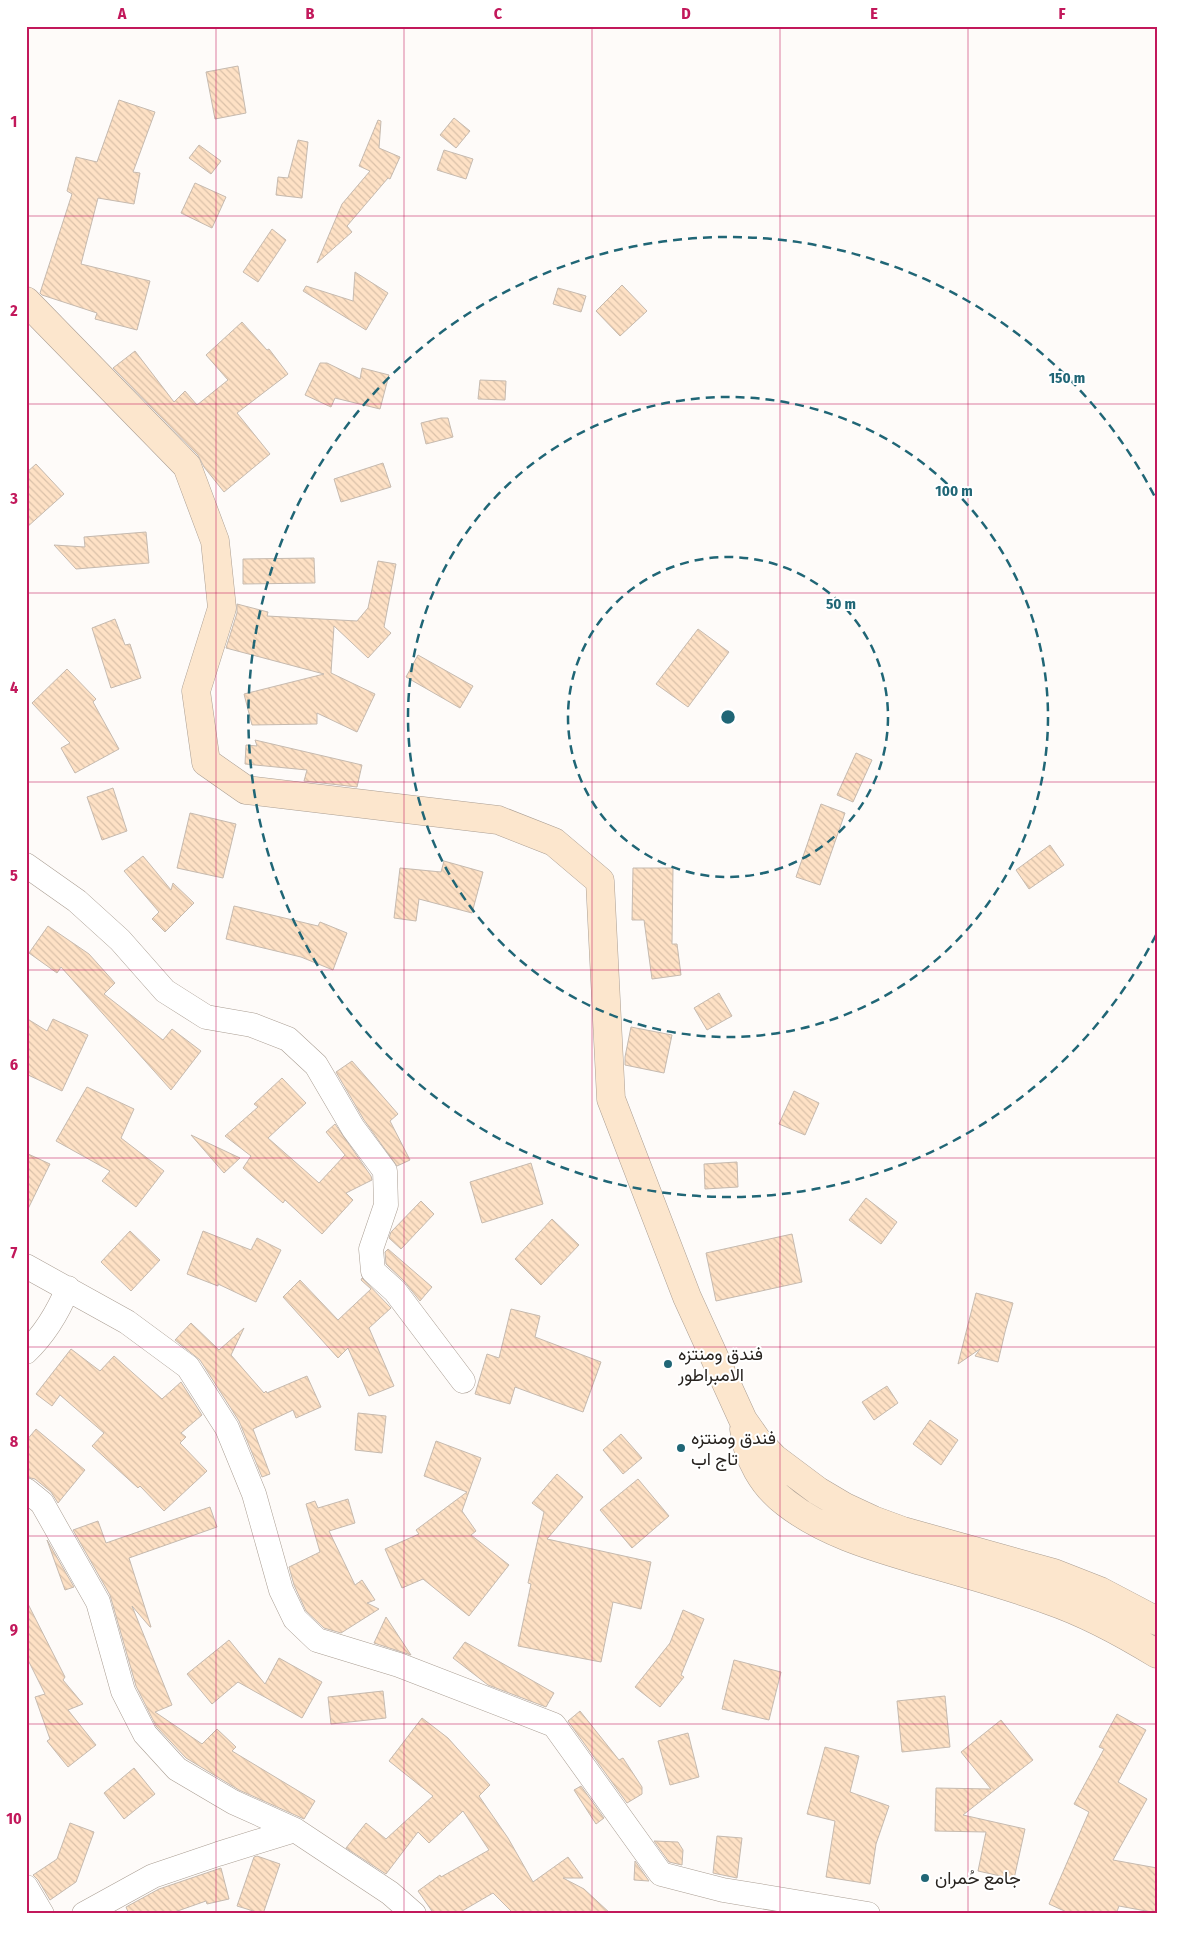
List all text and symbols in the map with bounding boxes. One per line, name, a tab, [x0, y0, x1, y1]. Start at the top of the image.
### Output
text: A	[117, 4, 127, 23]
text: B	[306, 4, 315, 23]
text: C	[494, 4, 503, 23]
text: D	[681, 4, 691, 23]
text: E	[870, 4, 878, 23]
text: F	[1058, 4, 1066, 23]
text: 1	[11, 112, 17, 131]
text: 2	[9, 301, 18, 320]
text: 150 m	[1049, 369, 1085, 387]
text: 100 m	[935, 482, 973, 500]
text: 3	[9, 489, 18, 508]
text: 50 m	[826, 595, 856, 613]
text: 4	[10, 678, 18, 697]
centre of rings	[719, 708, 737, 726]
text: 5	[10, 866, 18, 885]
text: 6	[10, 1055, 18, 1074]
text: 7	[11, 1243, 18, 1262]
place label: فندق ومنتزه الامبراطور	[677, 1343, 763, 1386]
marker: فندق ومنتزه الامبراطور	[662, 1358, 674, 1370]
place label: فندق ومنتزه تاج اب	[691, 1427, 776, 1471]
text: 8	[10, 1432, 19, 1451]
marker: فندق ومنتزه تاج اب	[675, 1442, 687, 1454]
text: 9	[10, 1620, 18, 1639]
text: 10	[6, 1809, 22, 1828]
place label: جامع حُمران	[935, 1867, 1021, 1890]
marker: جامع حُمران	[919, 1872, 931, 1884]

